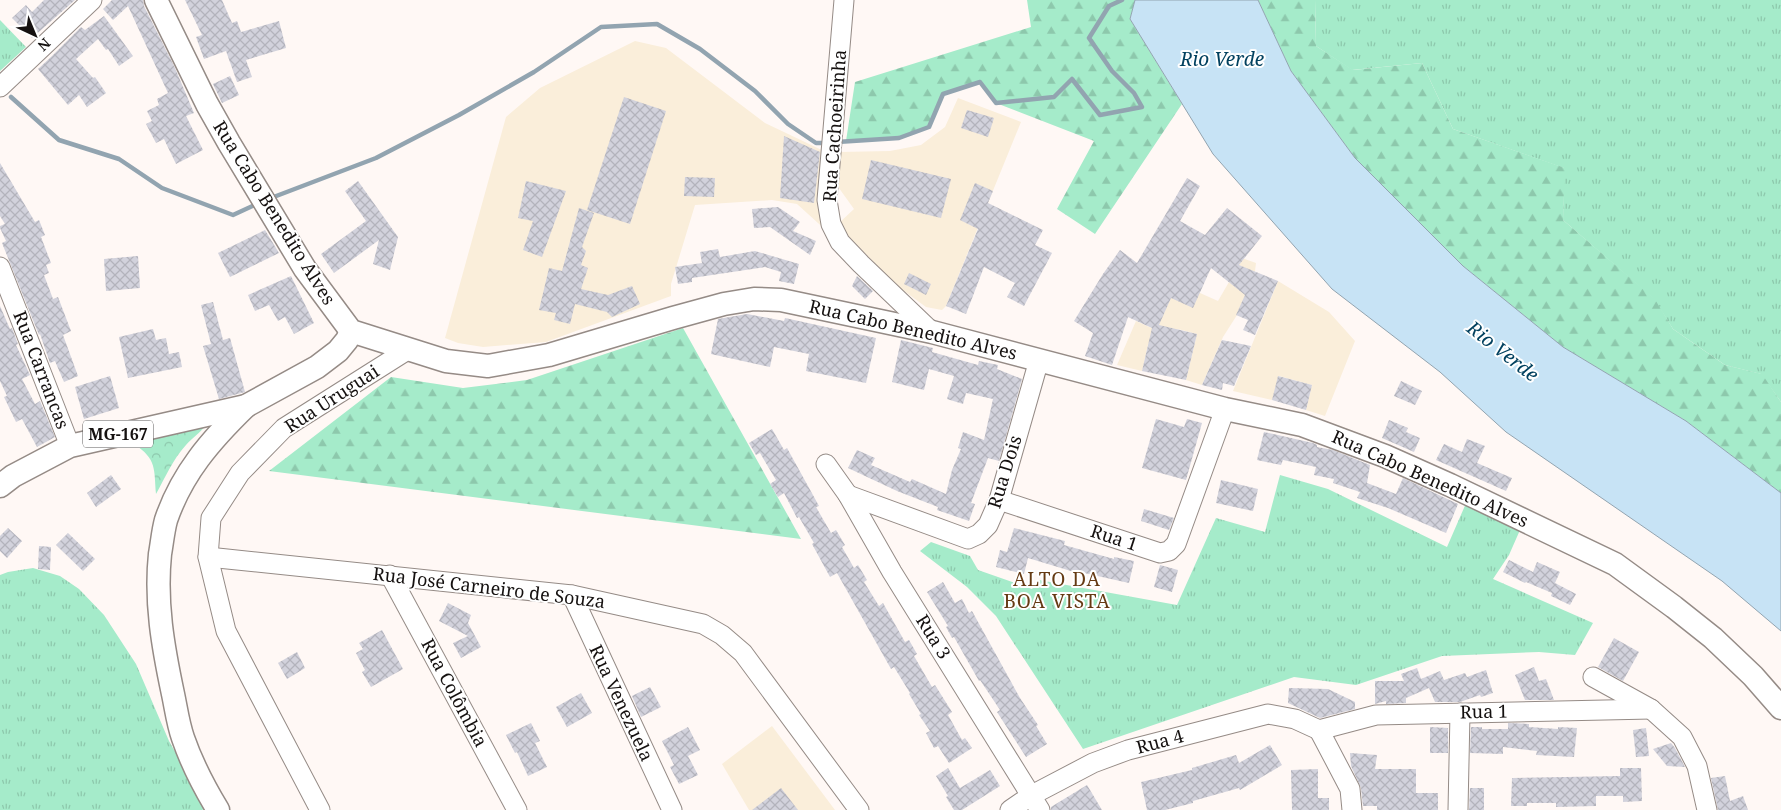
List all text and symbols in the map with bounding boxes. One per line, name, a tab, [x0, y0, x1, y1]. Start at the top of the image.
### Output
north arrow	[10, 10, 60, 60]
text: N	[34, 34, 55, 55]
water label: Rio Verde	[1179, 46, 1264, 72]
street label: Rua Cachoeirinha	[817, 49, 851, 203]
street label: Rua Cabo Benedito Alves	[208, 116, 341, 309]
street label: Rua Cabo Benedito Alves	[807, 293, 1020, 365]
street label: Rua Carrancas	[8, 307, 75, 432]
water label: Rio Verde	[1461, 314, 1544, 387]
street label: Rua Uruguai	[280, 359, 383, 438]
road number: MG-167	[83, 420, 153, 448]
street label: Rua Cabo Benedito Alves	[1328, 424, 1532, 532]
street label: Rua Dois	[982, 432, 1027, 511]
street label: Rua 1	[1088, 518, 1141, 556]
street label: Rua José Carneiro de Souza	[372, 561, 607, 613]
district label: ALTO DA BOA VISTA	[1003, 566, 1111, 614]
street label: Rua 3	[911, 610, 957, 663]
street label: Rua Colômbia	[416, 634, 494, 751]
street label: Rua Venezuela	[584, 640, 659, 765]
street label: Rua 1	[1460, 699, 1508, 723]
street label: Rua 4	[1133, 723, 1186, 759]

